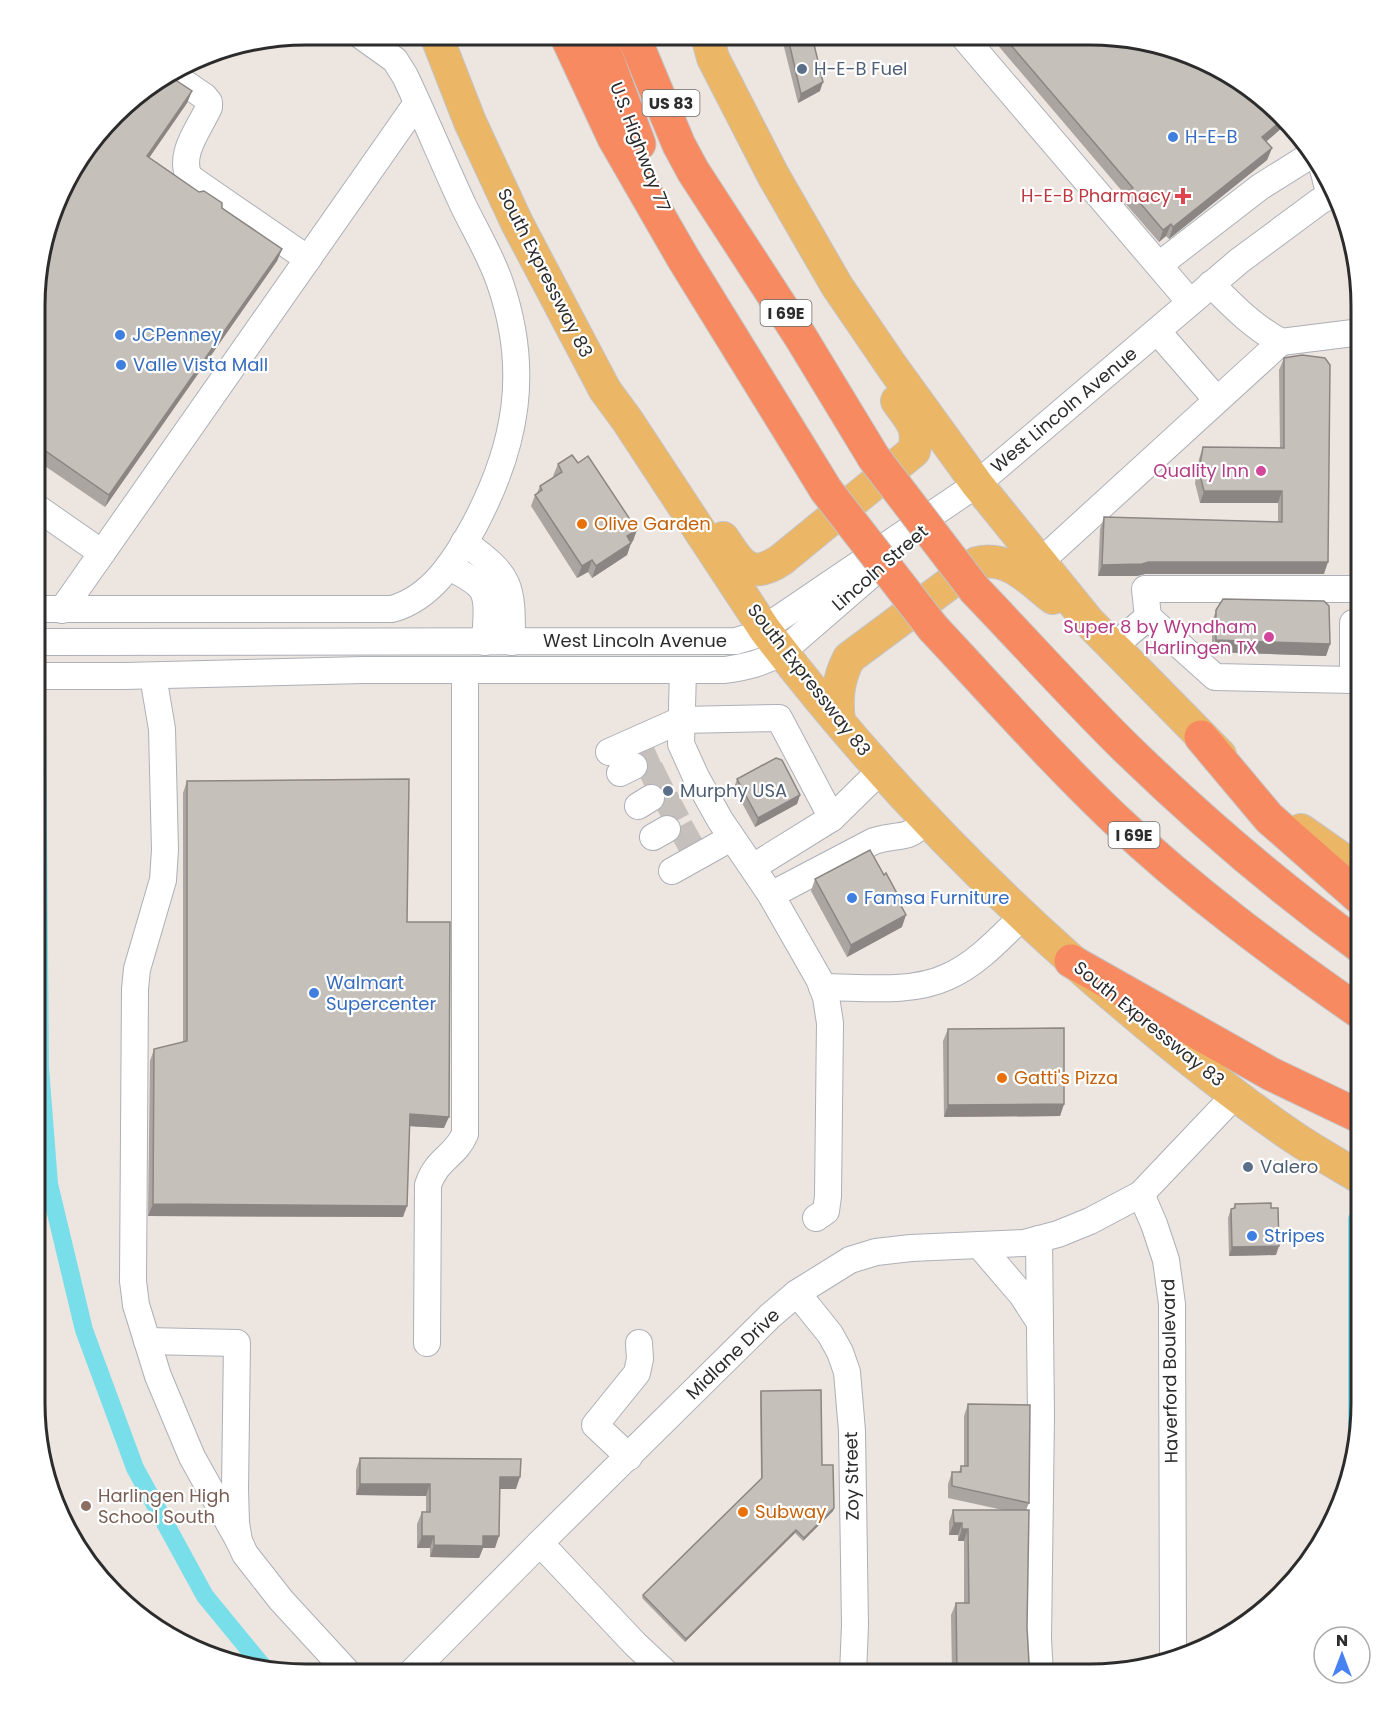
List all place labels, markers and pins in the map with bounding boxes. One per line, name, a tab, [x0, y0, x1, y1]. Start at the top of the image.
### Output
place label: H-E-B Fuel	[814, 56, 908, 81]
marker: H-E-B Fuel	[795, 62, 809, 76]
place label: H-E-B	[1185, 124, 1238, 149]
marker: H-E-B	[1166, 130, 1180, 144]
place label: H-E-B Pharmacy	[1021, 183, 1171, 208]
marker: H-E-B Pharmacy	[1176, 189, 1190, 203]
place label: JCPenney	[132, 322, 221, 347]
marker: JCPenney	[113, 328, 127, 342]
place label: Valle Vista Mall	[133, 352, 268, 377]
marker: Valle Vista Mall	[114, 358, 128, 372]
place label: Quality Inn	[1153, 458, 1249, 483]
marker: Quality Inn	[1254, 464, 1268, 478]
place label: Olive Garden	[594, 511, 711, 536]
marker: Olive Garden	[575, 517, 589, 531]
place label: Super 8 by Wyndham Harlingen TX	[1063, 614, 1257, 660]
marker: Super 8 by Wyndham Harlingen TX	[1262, 630, 1276, 644]
place label: Murphy USA	[680, 778, 787, 803]
marker: Murphy USA	[661, 784, 675, 798]
place label: Famsa Furniture	[864, 885, 1009, 910]
marker: Famsa Furniture	[845, 891, 859, 905]
place label: Walmart Supercenter	[326, 970, 436, 1016]
marker: Walmart Supercenter	[307, 986, 321, 1000]
place label: Gatti's Pizza	[1014, 1065, 1118, 1090]
marker: Gatti's Pizza	[995, 1071, 1009, 1085]
place label: Valero	[1260, 1154, 1318, 1179]
marker: Valero	[1241, 1160, 1255, 1174]
place label: Stripes	[1264, 1223, 1325, 1248]
marker: Stripes	[1245, 1229, 1259, 1243]
place label: Harlingen High School South	[98, 1483, 230, 1529]
marker: Harlingen High School South	[79, 1499, 93, 1513]
place label: Subway	[755, 1499, 826, 1524]
marker: Subway	[736, 1505, 750, 1519]

